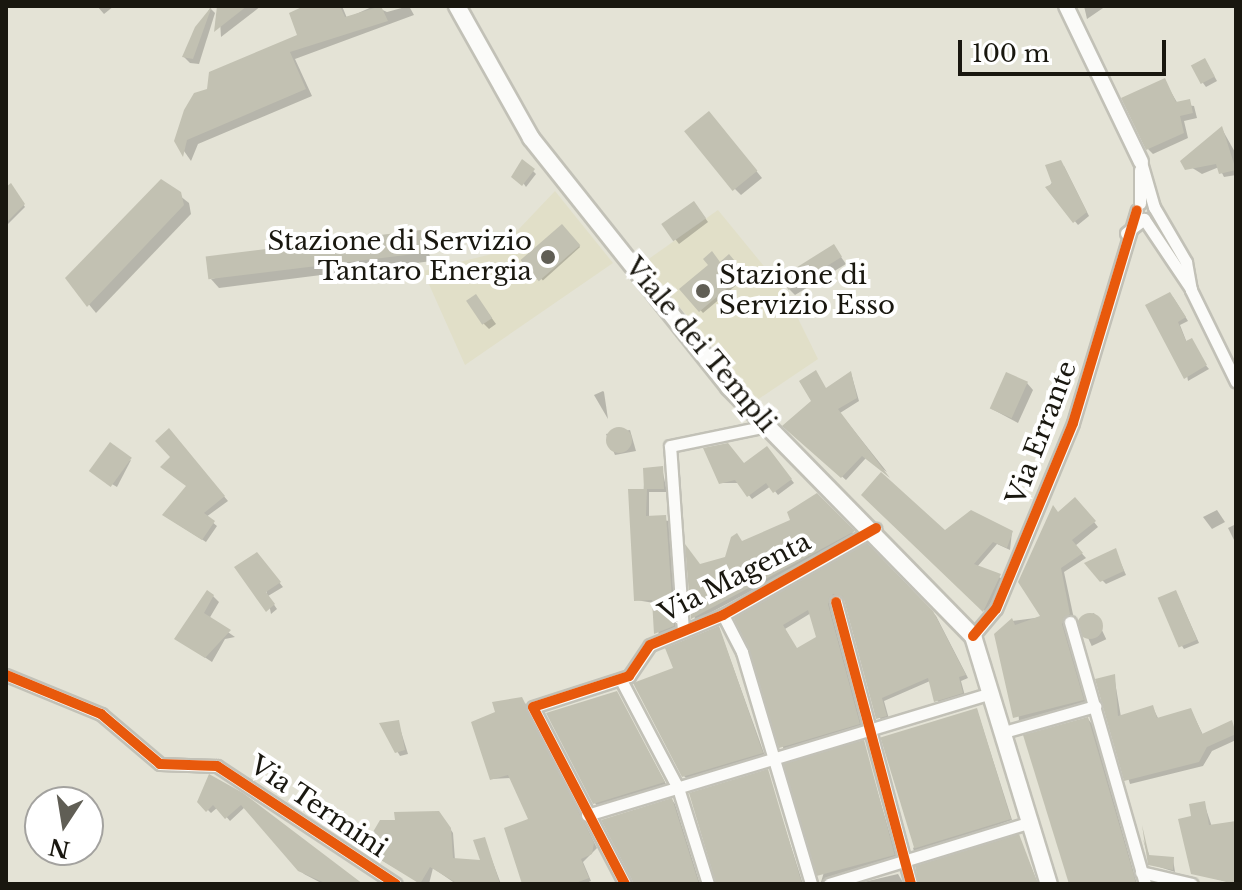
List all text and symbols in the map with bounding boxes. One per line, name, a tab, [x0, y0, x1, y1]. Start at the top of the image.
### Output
scale bar	[962, 24, 1170, 74]
text: 100 m	[972, 39, 1050, 68]
place label: Stazione di Servizio Tantaro Energia	[267, 226, 532, 288]
marker: Stazione di Servizio Tantaro Energia	[539, 248, 557, 266]
street label: Viale dei Templi	[618, 251, 782, 439]
place label: Stazione di Servizio Esso	[719, 260, 895, 322]
marker: Stazione di Servizio Esso	[694, 282, 712, 300]
street label: Via Errante	[1000, 357, 1084, 509]
street label: Via Magenta	[654, 526, 816, 630]
street label: Via Termini	[243, 749, 393, 865]
north arrow	[24, 786, 104, 866]
text: N	[46, 833, 72, 863]

